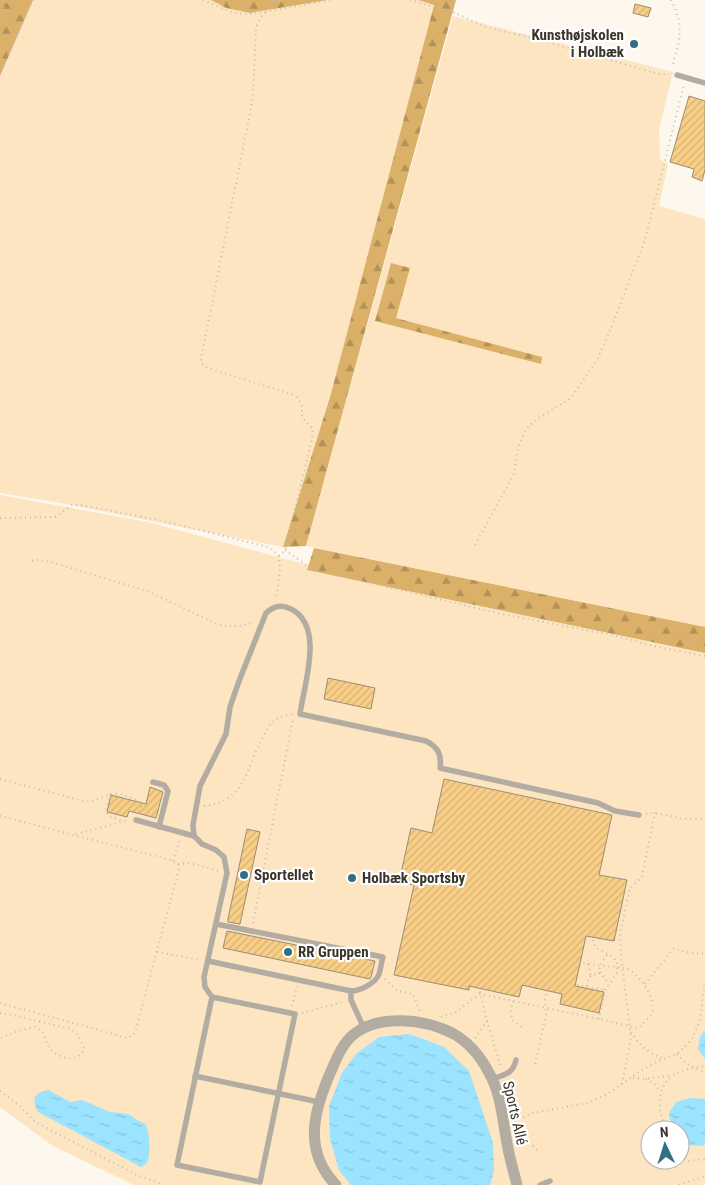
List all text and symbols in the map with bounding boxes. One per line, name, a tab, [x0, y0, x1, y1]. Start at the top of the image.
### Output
place label: Kunsthøjskolen i Holbæk	[531, 26, 625, 61]
marker: Kunsthøjskolen i Holbæk	[628, 38, 640, 50]
place label: Sportellet	[254, 866, 314, 884]
marker: Sportellet	[238, 869, 250, 881]
place label: Holbæk Sportsby	[362, 869, 466, 887]
marker: Holbæk Sportsby	[346, 872, 358, 884]
place label: RR Gruppen	[298, 943, 369, 961]
marker: RR Gruppen	[282, 946, 294, 958]
street label: Sports Allé	[499, 1079, 531, 1147]
north arrow	[640, 1120, 690, 1170]
text: N	[659, 1124, 669, 1140]

